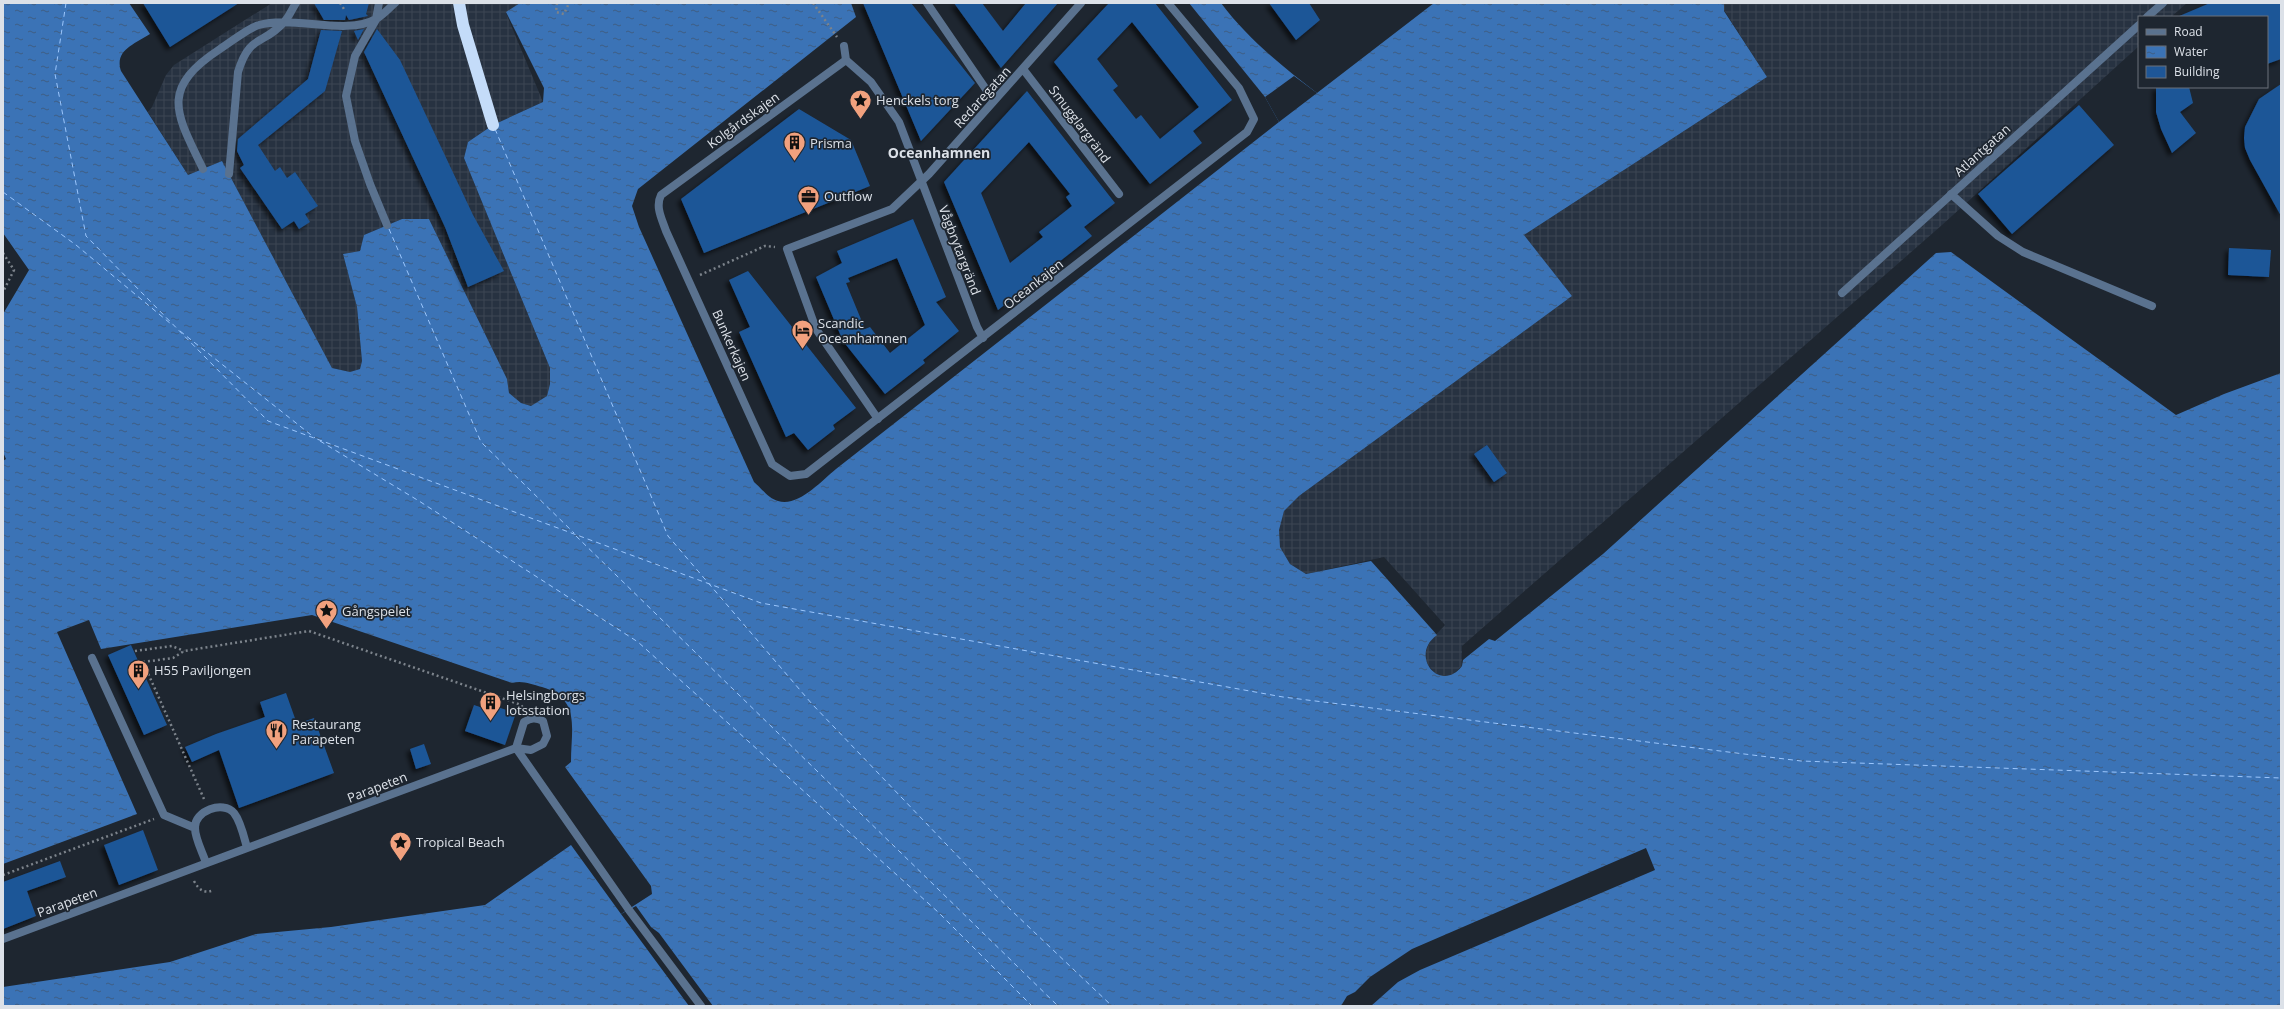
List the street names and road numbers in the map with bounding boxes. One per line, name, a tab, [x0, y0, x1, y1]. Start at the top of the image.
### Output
street label: Redaregatan	[949, 62, 1015, 132]
street label: Smugglargränd	[1045, 82, 1115, 166]
street label: Kolgårdskajen	[703, 88, 783, 152]
street label: Atlantgatan	[1950, 120, 2014, 180]
street label: Vågbrytargränd	[935, 203, 985, 297]
street label: Oceankajen	[999, 255, 1067, 313]
street label: Bunkerkajen	[708, 306, 756, 384]
street label: Parapeten	[344, 767, 410, 807]
street label: Parapeten	[34, 883, 100, 921]

